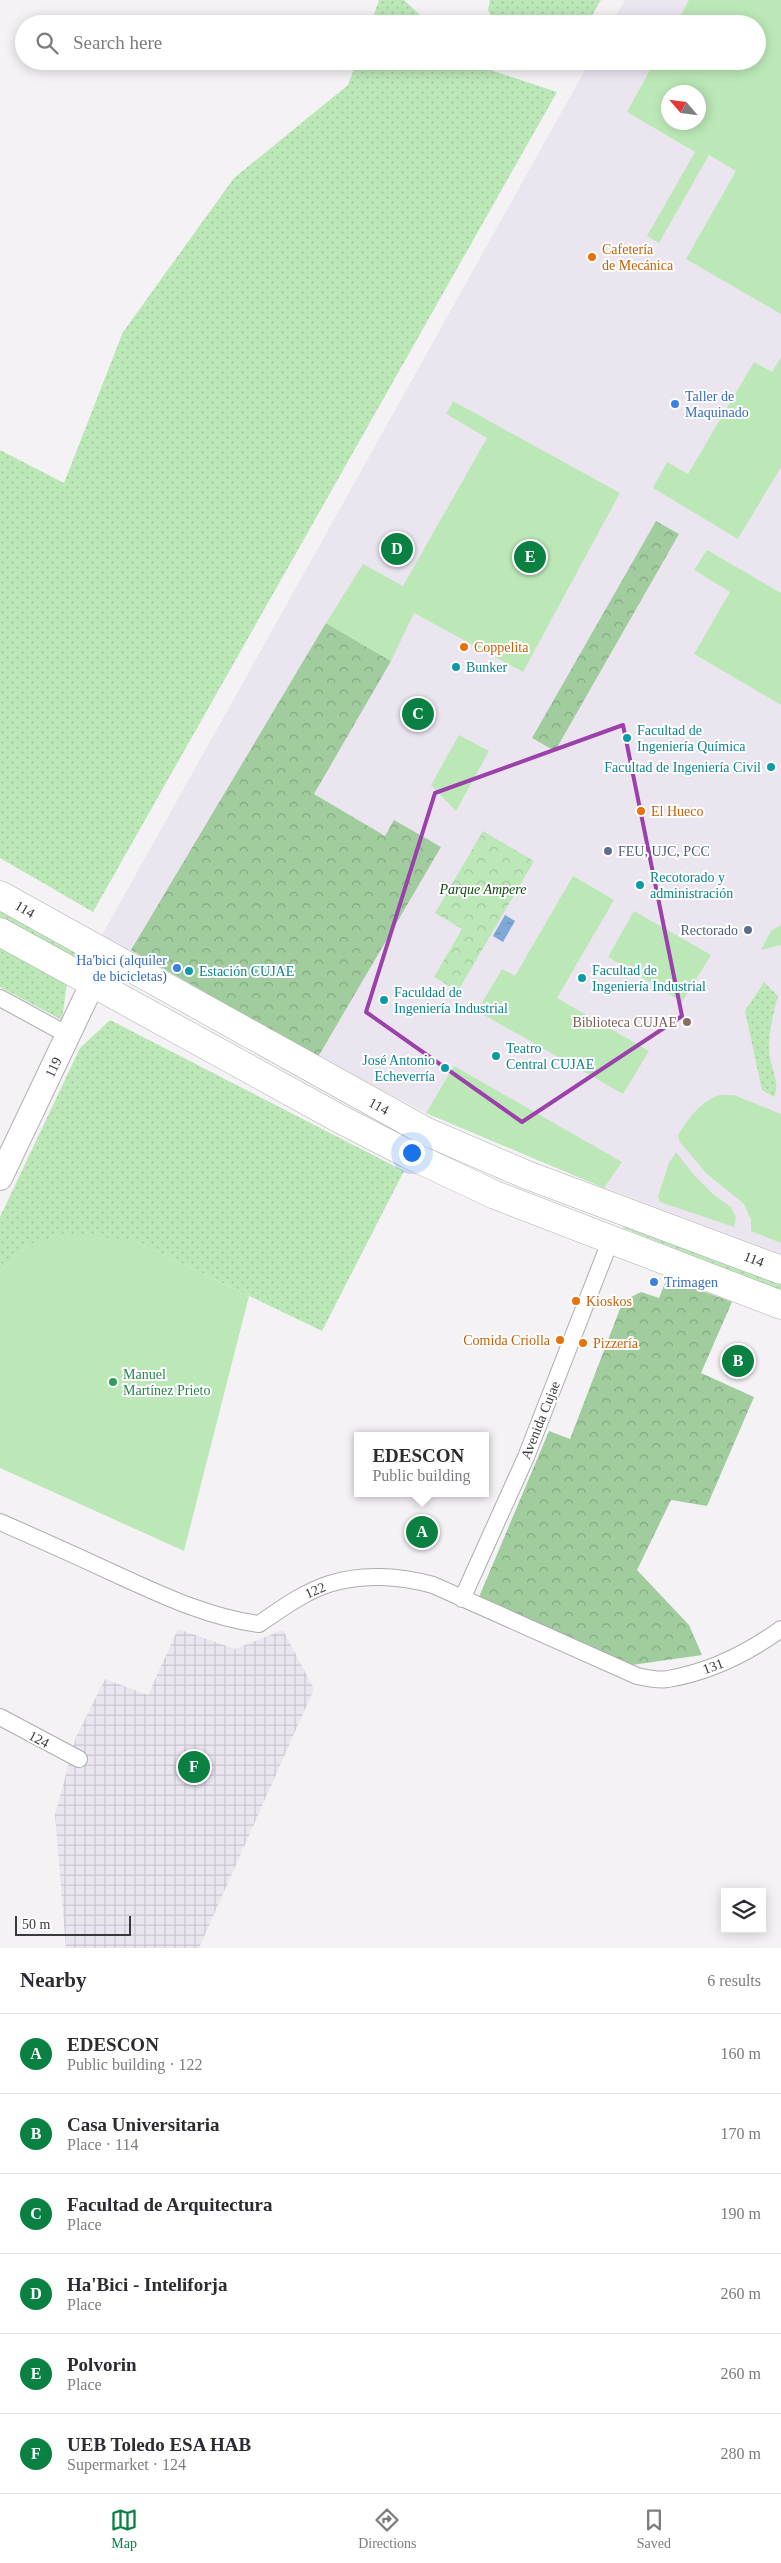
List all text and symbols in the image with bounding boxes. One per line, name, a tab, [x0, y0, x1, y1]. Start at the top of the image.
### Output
search box	[15, 15, 766, 70]
icon: search	[33, 29, 61, 57]
text: Search here	[73, 32, 162, 53]
north arrow	[661, 85, 706, 130]
place label: Cafetería de Mecánica	[602, 242, 674, 273]
marker: Cafetería de Mecánica	[586, 251, 598, 263]
place label: Taller de Maquinado	[685, 389, 749, 420]
marker: Taller de Maquinado	[669, 398, 681, 410]
pin: D	[381, 530, 413, 568]
pin: E	[514, 538, 546, 576]
place label: Coppelita	[474, 640, 529, 655]
marker: Coppelita	[458, 641, 470, 653]
place label: Bunker	[466, 660, 508, 675]
marker: Bunker	[450, 661, 462, 673]
pin: C	[402, 695, 434, 733]
place label: Facultad de Ingeniería Química	[637, 723, 746, 754]
marker: Facultad de Ingeniería Química	[621, 732, 633, 744]
place label: Facultad de Ingeniería Civil	[604, 760, 761, 775]
marker: Facultad de Ingeniería Civil	[765, 761, 777, 773]
place label: El Hueco	[651, 804, 703, 819]
marker: El Hueco	[635, 805, 647, 817]
place label: FEU, UJC, PCC	[618, 844, 710, 859]
marker: FEU, UJC, PCC	[602, 845, 614, 857]
place label: Recotorado y administración	[650, 870, 733, 901]
marker: Recotorado y administración	[634, 879, 646, 891]
park label: Parque Ampere	[439, 882, 526, 897]
street label: 114	[12, 898, 37, 921]
place label: Rectorado	[680, 923, 738, 938]
marker: Rectorado	[742, 924, 754, 936]
place label: Ha'bici (alquiler de bicicletas)	[76, 953, 167, 985]
marker: Ha'bici (alquiler de bicicletas)	[171, 962, 183, 974]
place label: Facultad de Ingeniería Industrial	[592, 963, 706, 994]
place label: Estación CUJAE	[199, 964, 294, 979]
marker: Estación CUJAE	[183, 965, 195, 977]
marker: Facultad de Ingeniería Industrial	[576, 972, 588, 984]
place label: Faculdad de Ingeniería Industrial	[394, 985, 508, 1016]
marker: Faculdad de Ingeniería Industrial	[378, 994, 390, 1006]
place label: Biblioteca CUJAE	[572, 1015, 677, 1030]
marker: Biblioteca CUJAE	[681, 1016, 693, 1028]
place label: Teatro Central CUJAE	[506, 1041, 594, 1072]
marker: Teatro Central CUJAE	[490, 1050, 502, 1062]
place label: José Antonio Echeverría	[362, 1053, 436, 1084]
street label: 119	[42, 1055, 65, 1080]
marker: José Antonio Echeverría	[439, 1062, 451, 1074]
street label: 114	[366, 1095, 391, 1118]
your location	[399, 1140, 425, 1166]
street label: 114	[742, 1249, 766, 1270]
place label: Trimagen	[664, 1275, 718, 1290]
marker: Trimagen	[648, 1276, 660, 1288]
place label: Kioskos	[586, 1294, 632, 1309]
marker: Kioskos	[570, 1295, 582, 1307]
place label: Comida Criolla	[463, 1333, 551, 1348]
marker: Comida Criolla	[554, 1334, 566, 1346]
place label: Pizzería	[593, 1336, 639, 1351]
marker: Pizzería	[577, 1337, 589, 1349]
pin: B	[722, 1342, 754, 1380]
place label: Manuel Martínez Prieto	[123, 1367, 210, 1398]
marker: Manuel Martínez Prieto	[107, 1376, 119, 1388]
street label: Avenida Cujae	[518, 1379, 563, 1461]
popup	[354, 1432, 489, 1497]
text: EDESCON	[372, 1445, 464, 1466]
text: Public building	[372, 1467, 471, 1484]
pin: A	[406, 1513, 438, 1551]
street label: 122	[303, 1579, 328, 1602]
street label: 131	[701, 1656, 726, 1677]
street label: 124	[26, 1728, 52, 1751]
pin: F	[178, 1748, 210, 1786]
map controls	[721, 1888, 766, 1933]
button: layers	[721, 1888, 766, 1933]
scale bar	[15, 1913, 131, 1936]
text: 50 m	[22, 1917, 50, 1932]
text: Nearby	[20, 1968, 87, 1992]
text: 6 results	[707, 1972, 761, 1989]
text: EDESCON	[67, 2034, 159, 2055]
text: A	[30, 2045, 42, 2062]
text: 160 m	[721, 2045, 761, 2062]
text: Public building · 122	[67, 2056, 203, 2073]
text: Casa Universitaria	[67, 2114, 220, 2135]
text: B	[31, 2125, 41, 2142]
text: 170 m	[721, 2125, 761, 2142]
text: Place · 114	[67, 2136, 138, 2153]
text: Facultad de Arquitectura	[67, 2194, 272, 2215]
text: C	[30, 2205, 42, 2222]
text: 190 m	[721, 2205, 761, 2222]
text: Place	[67, 2216, 102, 2233]
text: Ha'Bici - Inteliforja	[67, 2274, 227, 2295]
text: D	[30, 2285, 42, 2302]
text: 260 m	[721, 2285, 761, 2302]
text: Place	[67, 2296, 102, 2313]
text: Polvorin	[67, 2354, 137, 2375]
text: E	[31, 2365, 41, 2382]
text: 260 m	[721, 2365, 761, 2382]
text: Place	[67, 2376, 102, 2393]
text: UEB Toledo ESA HAB	[67, 2434, 251, 2455]
text: F	[31, 2445, 41, 2462]
text: 280 m	[721, 2445, 761, 2462]
text: Supermarket · 124	[67, 2456, 186, 2473]
tab: Map	[110, 2506, 138, 2552]
tab: Directions	[358, 2506, 417, 2552]
tab: Saved	[637, 2506, 671, 2552]

